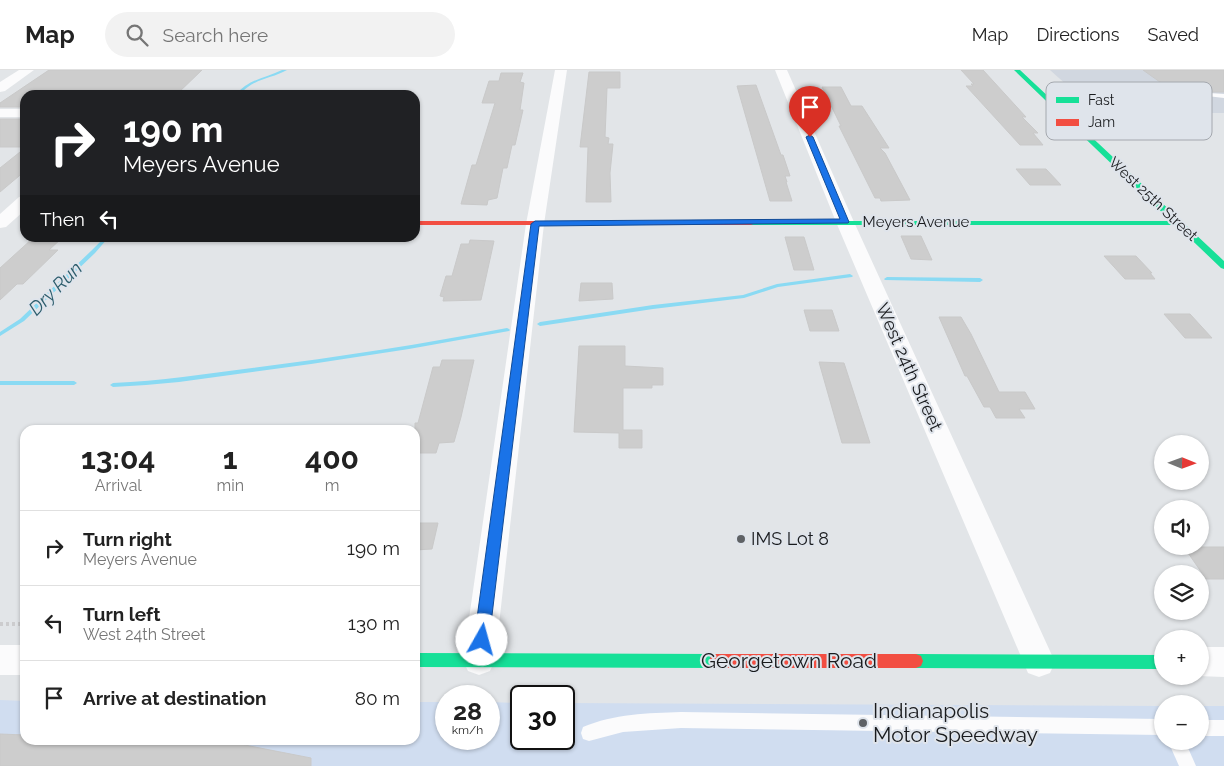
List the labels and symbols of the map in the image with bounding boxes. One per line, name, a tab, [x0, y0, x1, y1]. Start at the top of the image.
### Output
legend	[1046, 82, 1212, 140]
pin	[789, 86, 831, 137]
text: Fast	[1088, 92, 1115, 108]
text: Jam	[1088, 114, 1115, 130]
street label: West 25th Street	[1105, 153, 1201, 245]
street label: Meyers Avenue	[863, 213, 970, 231]
water label: Dry Run	[24, 257, 86, 319]
street label: West 24th Street	[872, 300, 947, 434]
north arrow	[1154, 435, 1209, 490]
place label: IMS Lot 8	[751, 528, 829, 549]
marker: IMS Lot 8	[735, 533, 747, 545]
position arrow	[455, 613, 507, 665]
street label: Georgetown Road	[701, 648, 877, 673]
speed limit sign: 30	[510, 685, 575, 750]
place label: Indianapolis Motor Speedway	[873, 698, 1038, 747]
marker: Indianapolis Motor Speedway	[857, 717, 869, 729]

